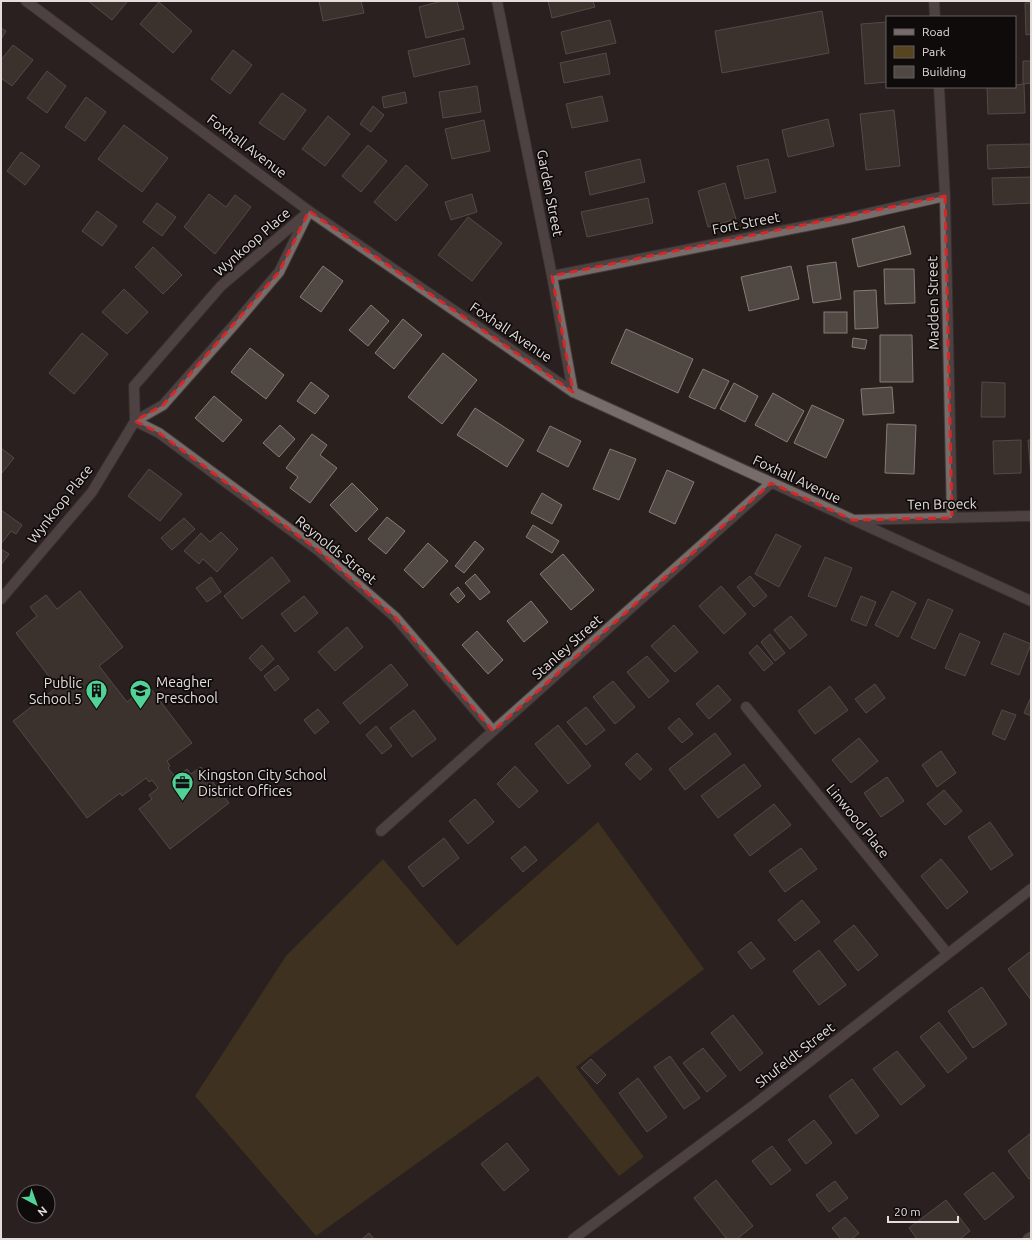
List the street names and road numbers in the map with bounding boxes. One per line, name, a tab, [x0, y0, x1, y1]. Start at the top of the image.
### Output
street label: Foxhall Avenue	[204, 111, 290, 181]
street label: Garden Street	[534, 148, 566, 238]
street label: Wynkoop Place	[211, 205, 293, 279]
street label: Fort Street	[711, 209, 782, 237]
street label: Madden Street	[924, 255, 942, 350]
street label: Foxhall Avenue	[467, 299, 555, 365]
street label: Foxhall Avenue	[750, 452, 844, 506]
street label: Wynkoop Place	[24, 461, 96, 547]
street label: Ten Broeck	[907, 495, 977, 513]
street label: Reynolds Street	[292, 512, 380, 588]
street label: Stanley Street	[529, 611, 606, 683]
street label: Linwood Place	[823, 781, 893, 861]
street label: Shufeldt Street	[752, 1019, 838, 1091]

